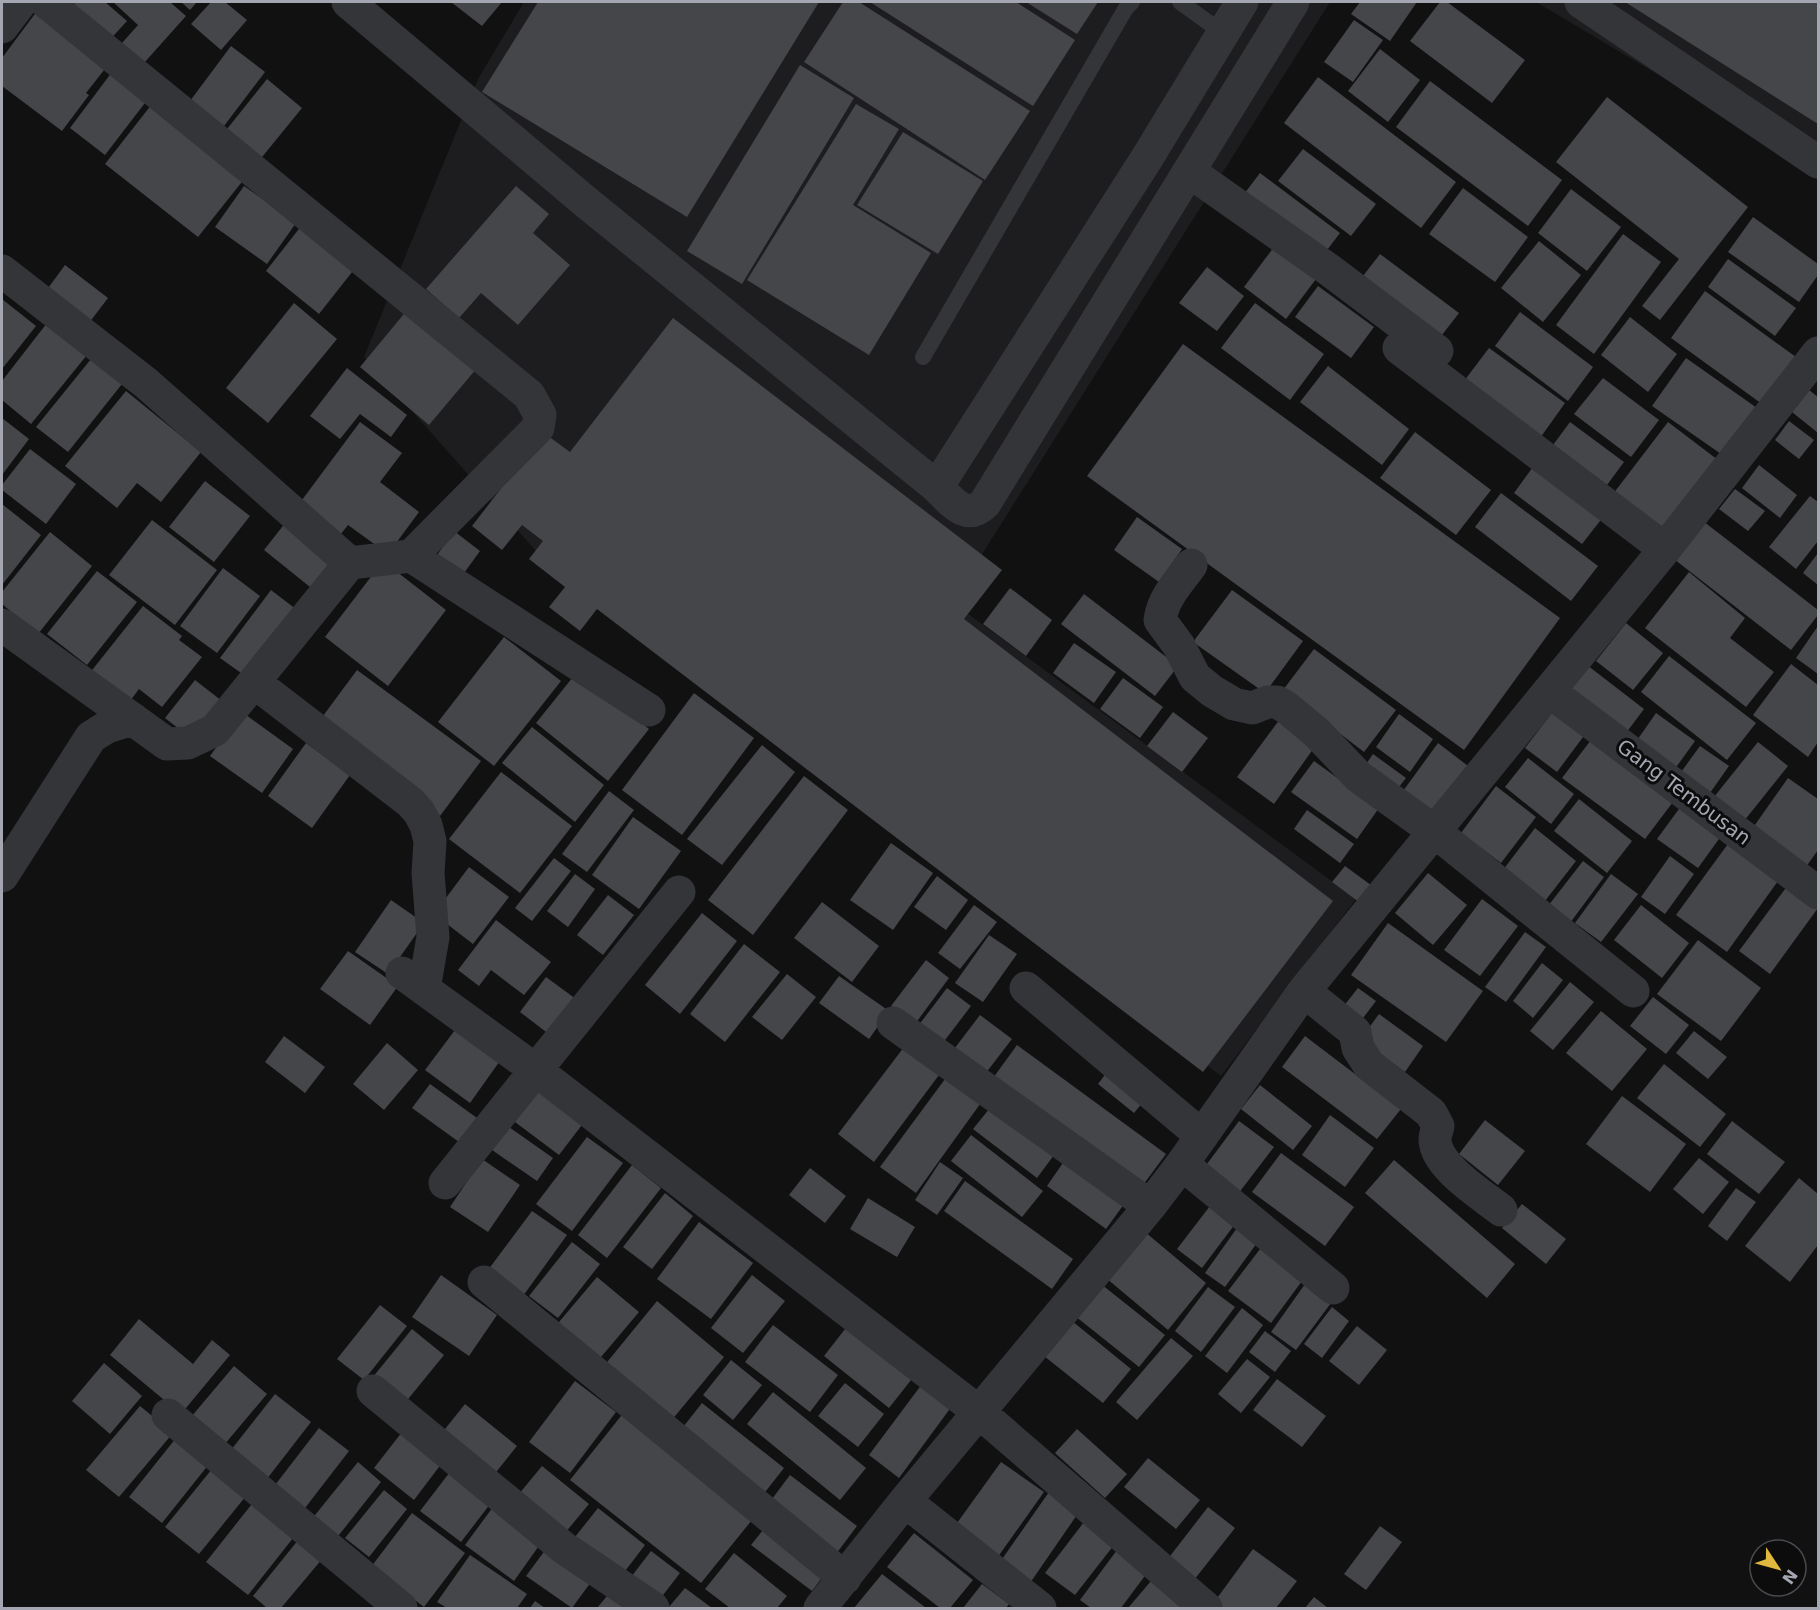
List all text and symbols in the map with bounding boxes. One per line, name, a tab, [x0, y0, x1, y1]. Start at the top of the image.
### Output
street label: Gang Tembusan	[1613, 734, 1755, 850]
north arrow	[1748, 1538, 1808, 1598]
text: N	[1778, 1566, 1801, 1588]

